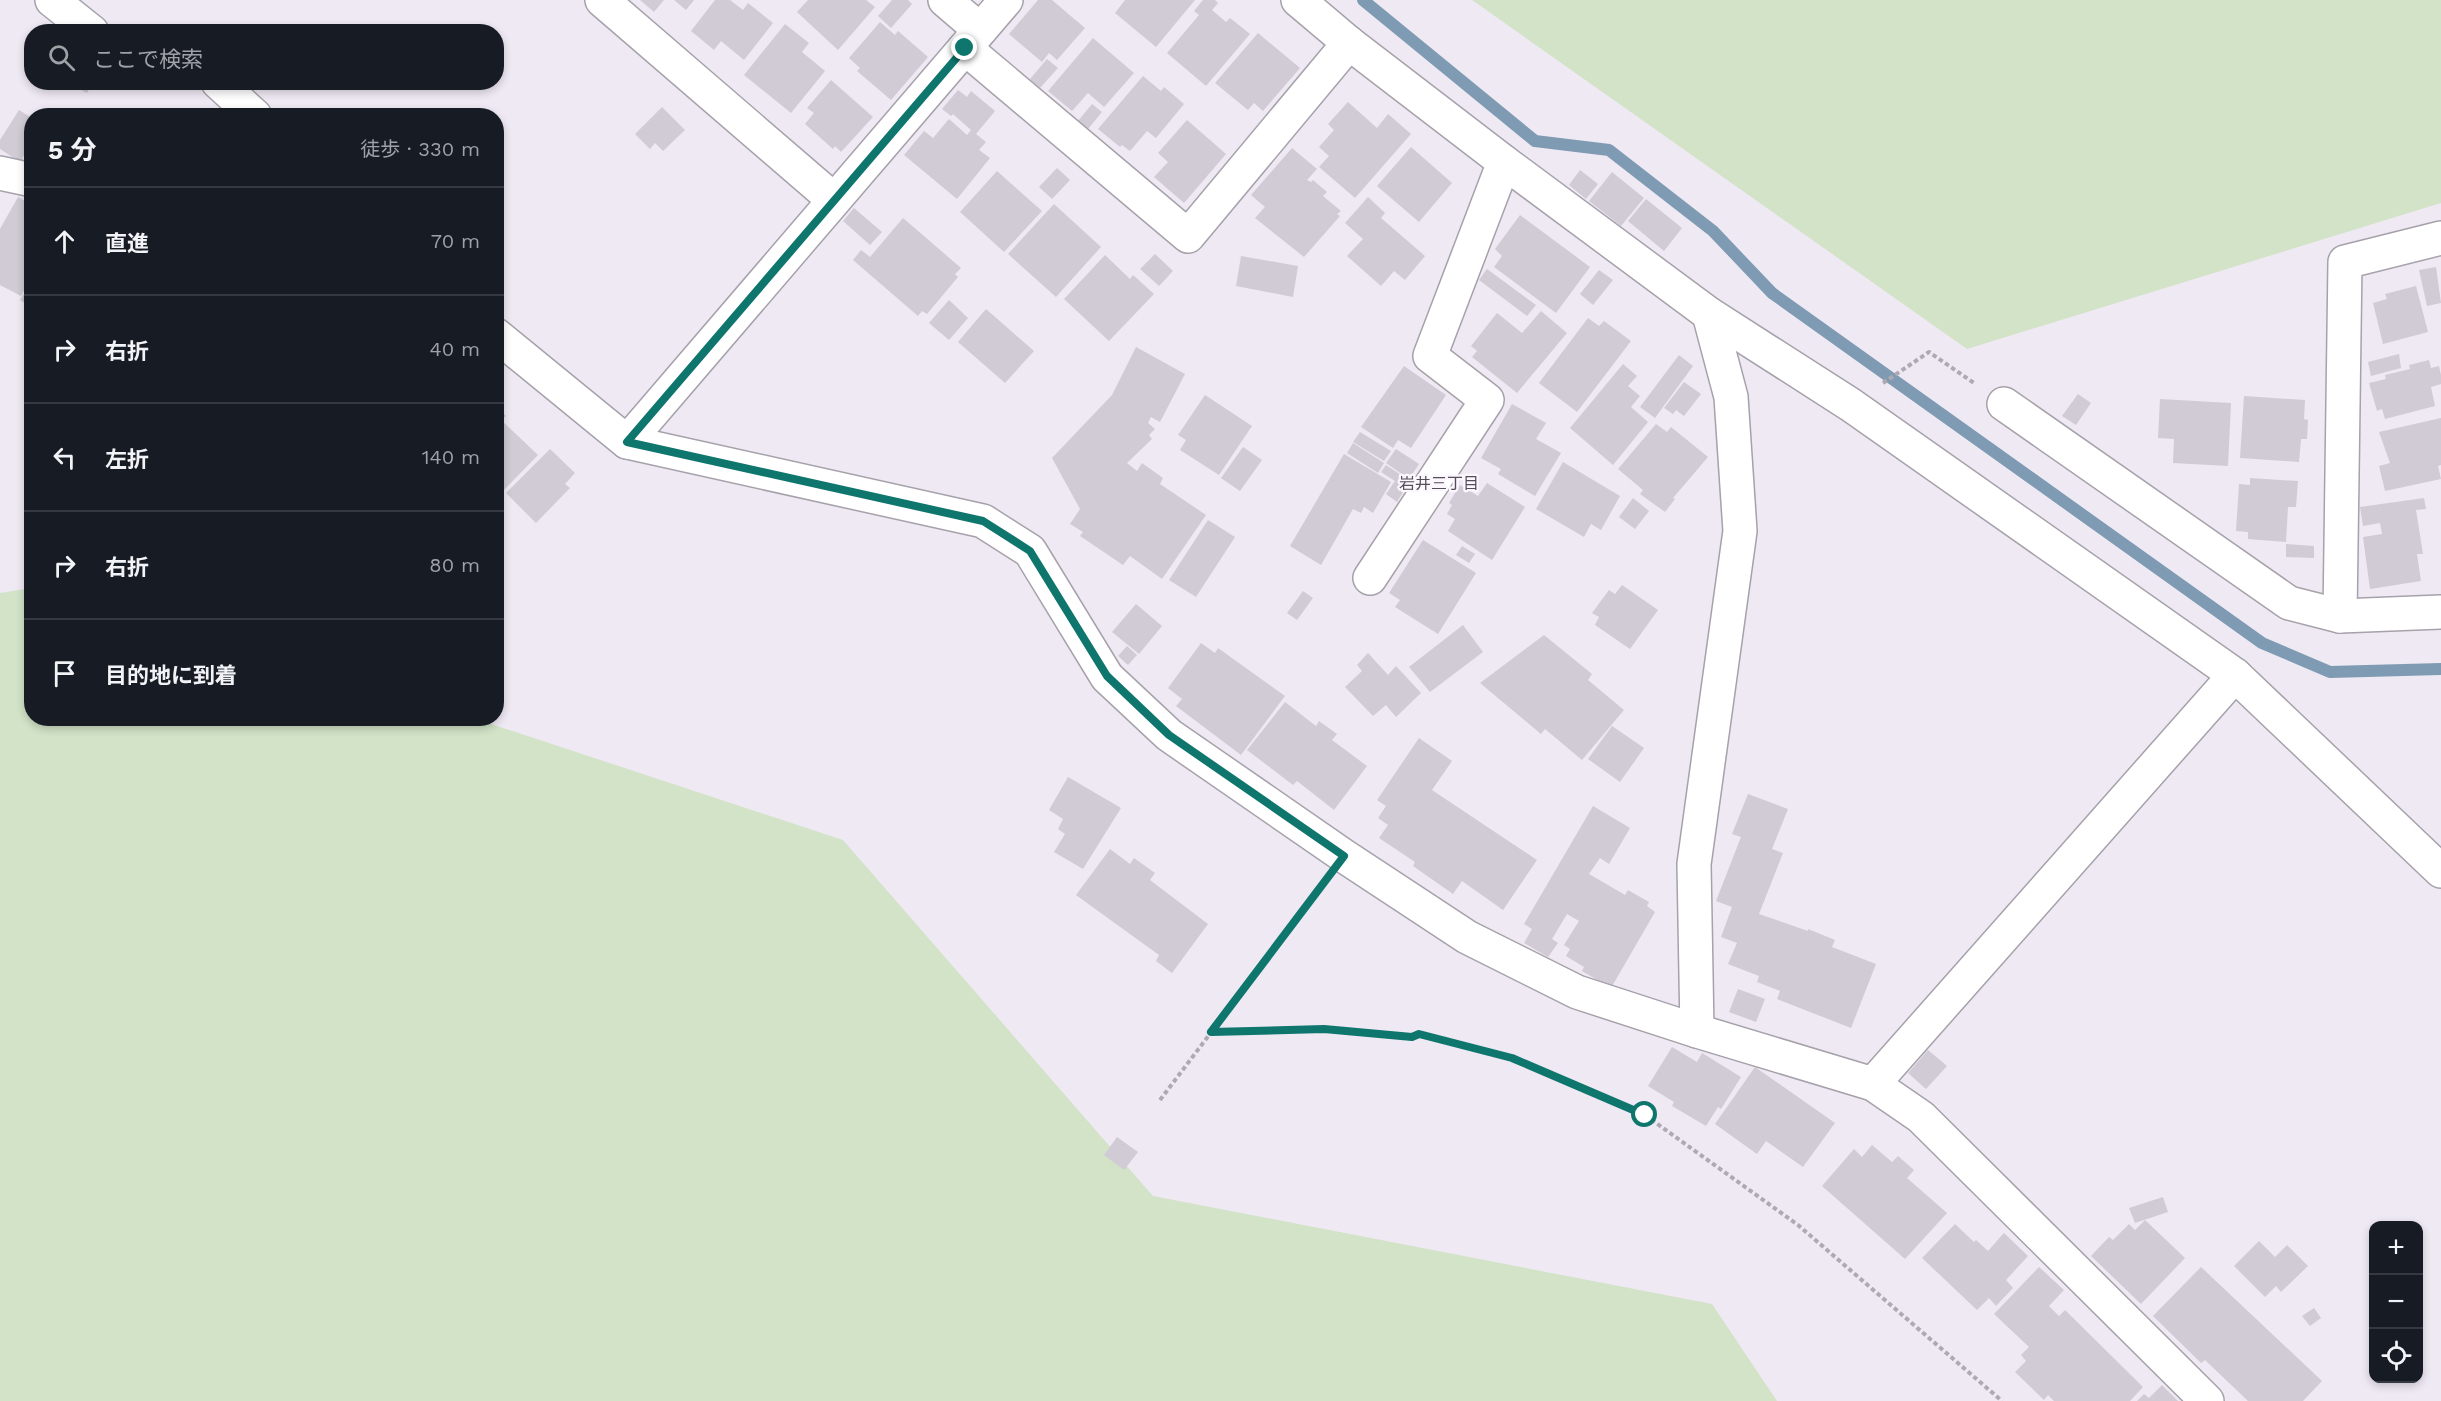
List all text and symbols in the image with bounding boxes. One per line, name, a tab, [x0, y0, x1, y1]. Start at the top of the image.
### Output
search box	[24, 24, 504, 90]
route end	[951, 34, 977, 60]
icon: search	[45, 41, 78, 74]
text: ここで検索	[93, 47, 203, 72]
text: 5 分	[48, 135, 97, 165]
text: 徒歩 · 330 m	[360, 137, 480, 161]
icon: ahead	[48, 225, 81, 258]
text: 70 m	[431, 229, 480, 253]
text: 直進	[105, 231, 149, 256]
icon: right	[48, 333, 81, 366]
text: 40 m	[429, 337, 480, 361]
text: 右折	[105, 339, 149, 364]
icon: left	[48, 441, 81, 474]
text: 140 m	[422, 445, 480, 469]
text: 左折	[105, 447, 149, 472]
district label: 岩井三丁目	[1399, 474, 1479, 493]
icon: right	[48, 549, 81, 582]
text: 80 m	[429, 553, 480, 577]
text: 右折	[105, 555, 149, 580]
icon: arrive	[48, 657, 81, 690]
text: 目的地に到着	[105, 663, 237, 688]
route start	[1631, 1101, 1657, 1127]
map controls	[2369, 1221, 2423, 1383]
button: +	[2369, 1221, 2423, 1275]
button: −	[2369, 1275, 2423, 1329]
button: locate	[2369, 1329, 2423, 1383]

